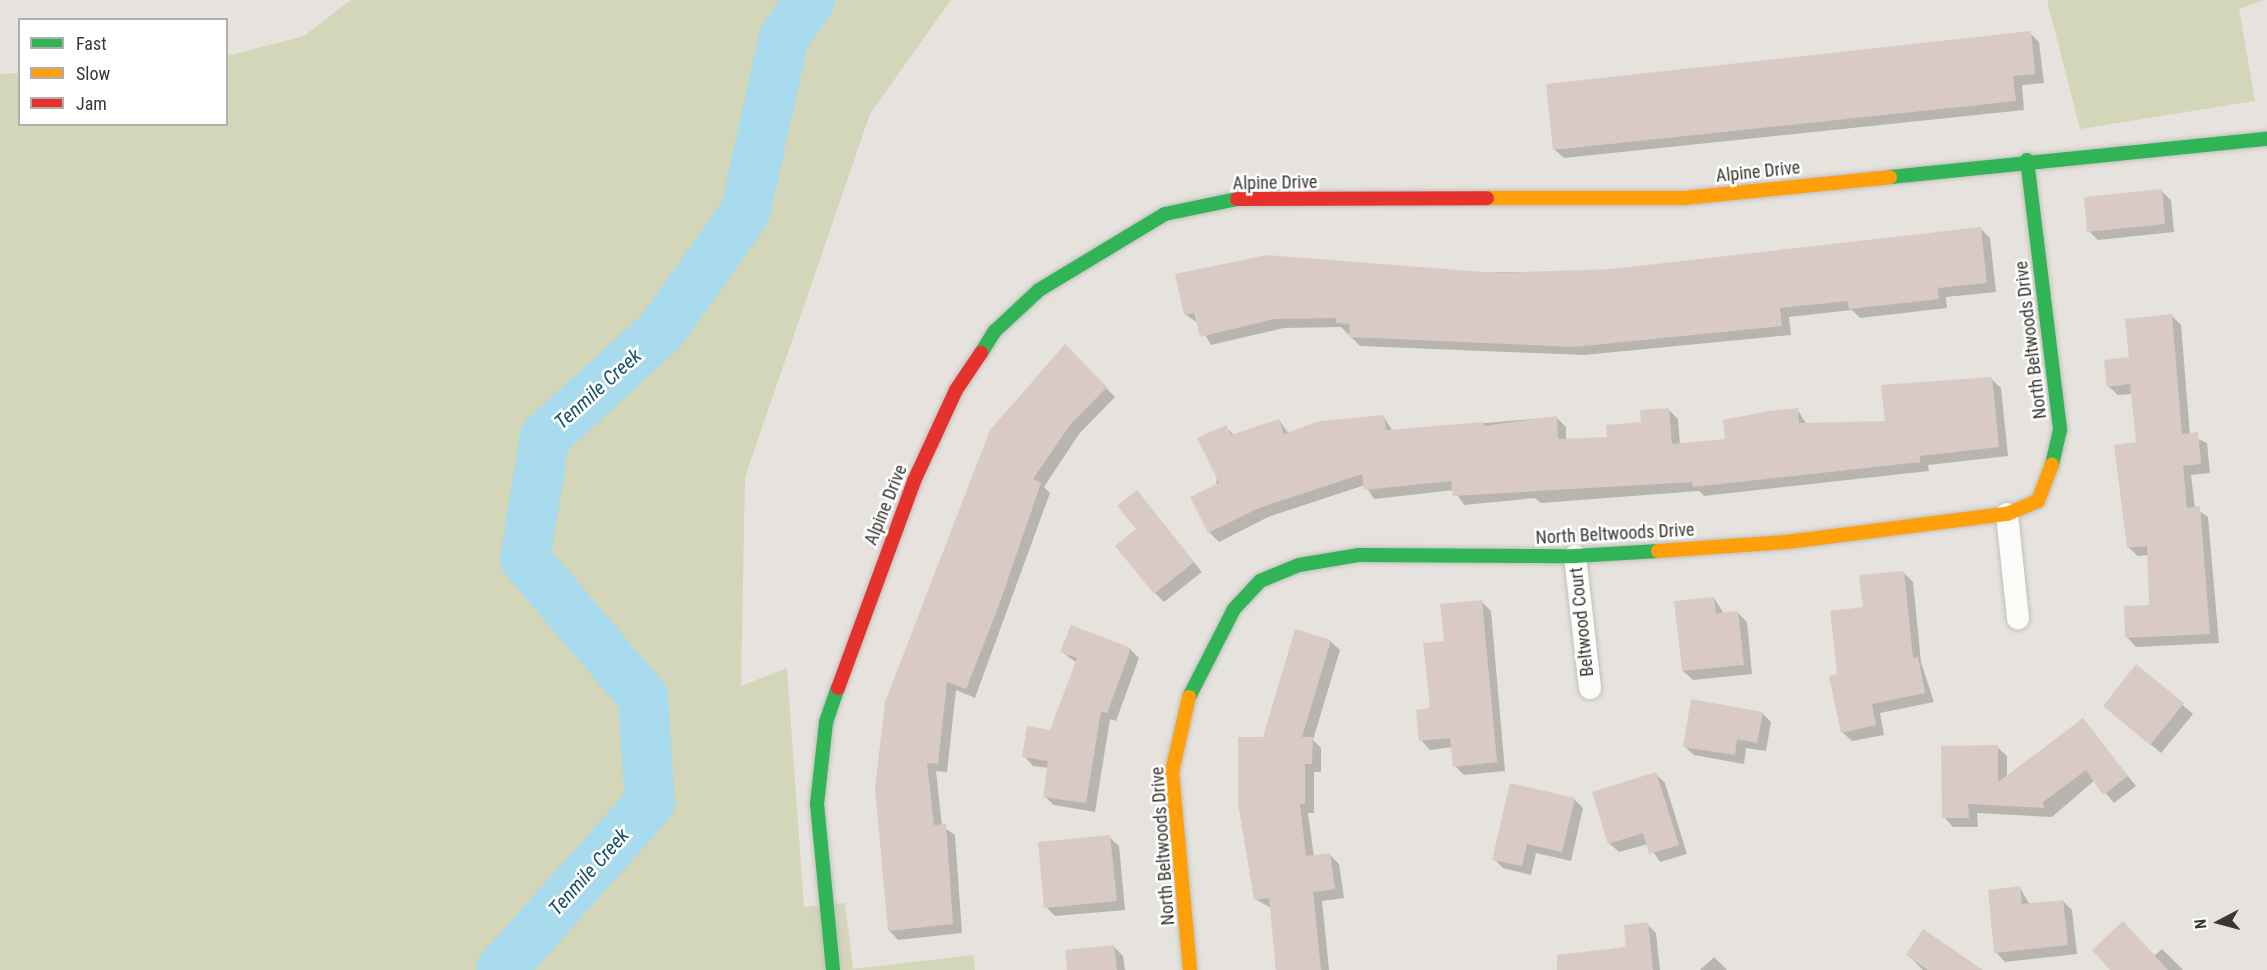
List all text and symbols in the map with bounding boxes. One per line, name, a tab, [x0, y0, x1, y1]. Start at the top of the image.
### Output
legend	[18, 18, 228, 126]
text: Fast	[76, 33, 107, 54]
text: Slow	[76, 63, 110, 84]
text: Jam	[76, 93, 107, 114]
street label: Alpine Drive	[1715, 157, 1801, 187]
street label: Alpine Drive	[1232, 171, 1318, 195]
street label: North Beltwoods Drive	[2011, 260, 2051, 420]
water label: Tenmile Creek	[550, 344, 646, 434]
street label: Alpine Drive	[860, 462, 912, 548]
street label: North Beltwoods Drive	[1535, 519, 1695, 549]
street label: Beltwood Court	[1566, 566, 1598, 678]
street label: North Beltwoods Drive	[1147, 766, 1179, 926]
water label: Tenmile Creek	[544, 824, 634, 920]
north arrow	[2189, 892, 2249, 952]
text: N	[2191, 918, 2211, 930]

